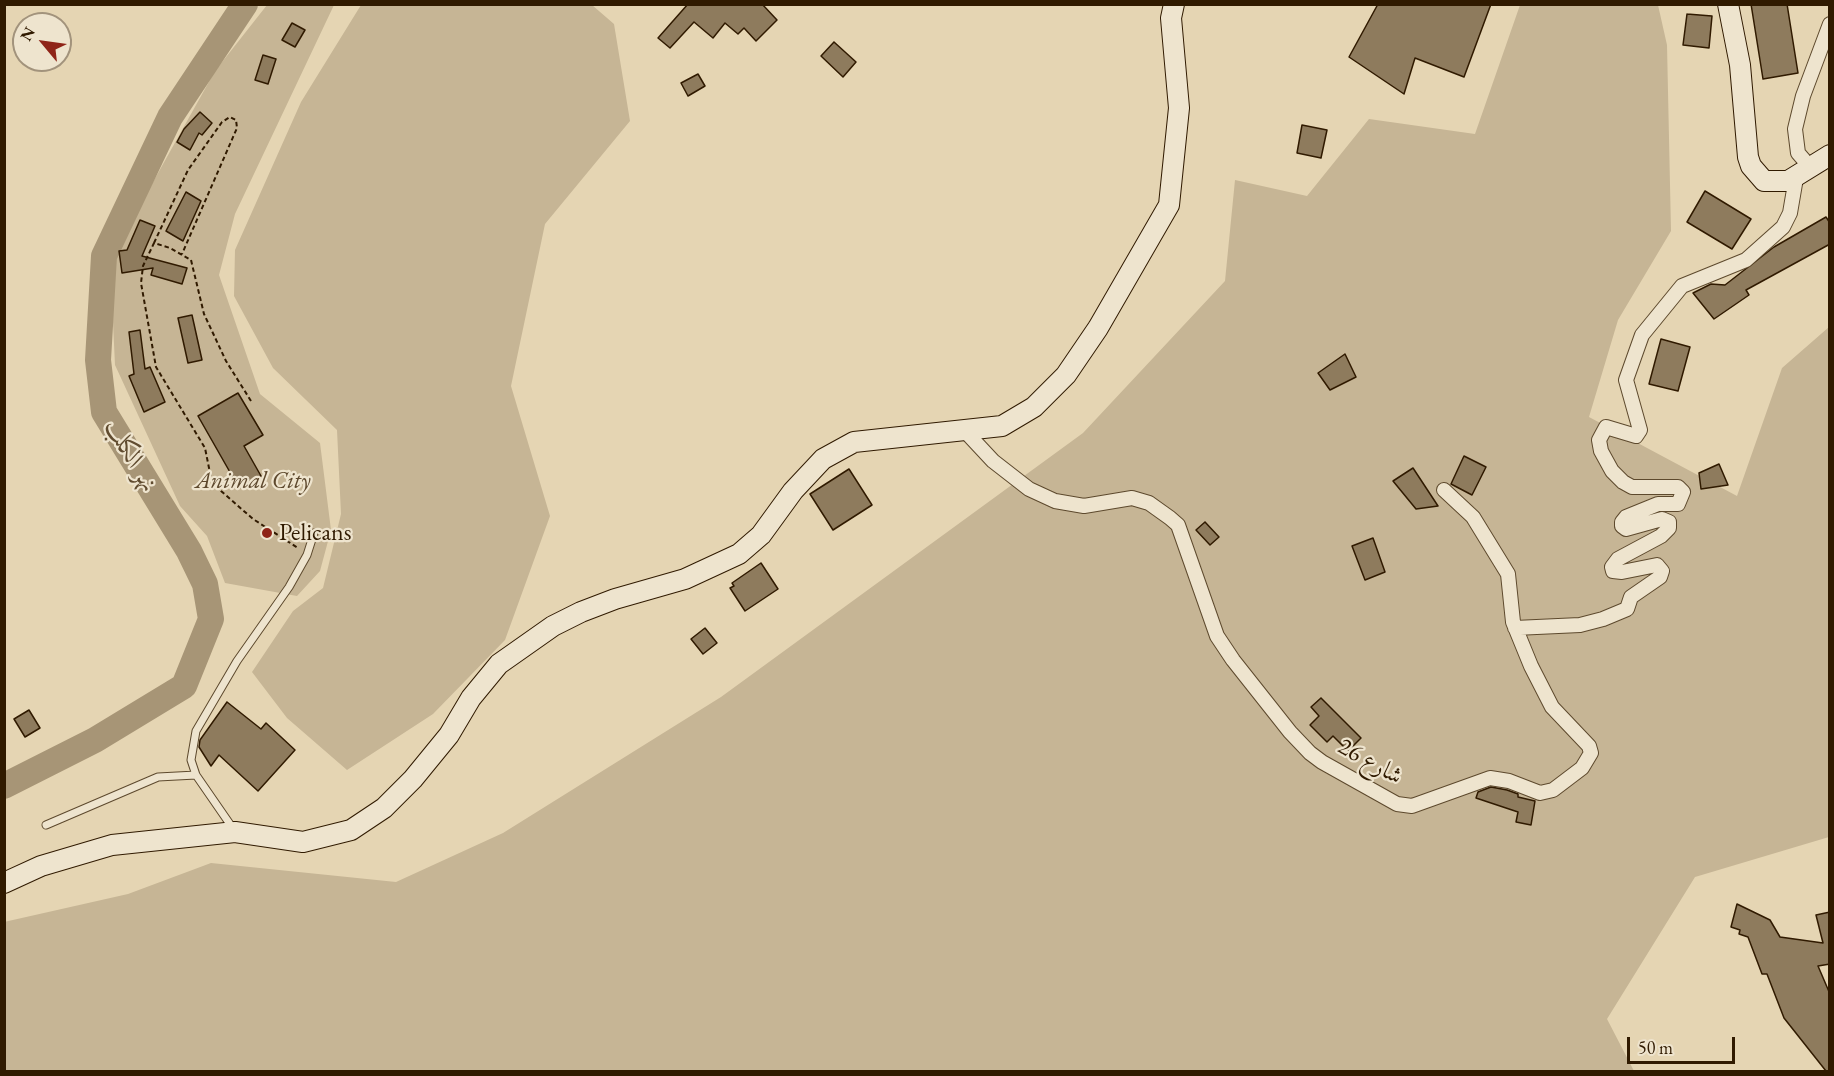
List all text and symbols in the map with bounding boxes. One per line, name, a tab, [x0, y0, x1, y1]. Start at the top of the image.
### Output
north arrow	[12, 12, 72, 72]
text: N	[15, 23, 40, 45]
water label: نهر الكلب	[97, 414, 165, 498]
park label: Animal City	[195, 467, 311, 495]
place label: Pelicans	[279, 519, 351, 547]
marker: Pelicans	[260, 526, 274, 540]
street label: شارع 26	[1333, 733, 1407, 791]
scale bar	[1630, 1025, 1738, 1063]
text: 50 m	[1638, 1036, 1673, 1059]

